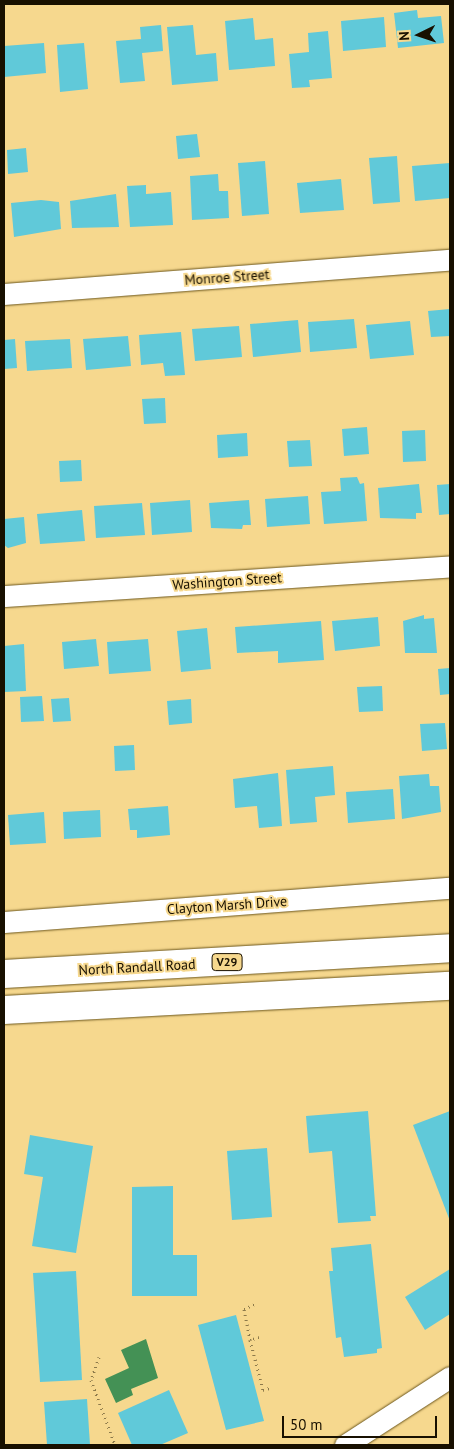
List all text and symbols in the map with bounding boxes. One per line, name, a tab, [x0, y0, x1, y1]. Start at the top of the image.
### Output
north arrow	[394, 10, 444, 60]
text: N	[395, 31, 413, 41]
street label: Monroe Street	[184, 266, 270, 288]
street label: Washington Street	[172, 569, 282, 593]
street label: Clayton Marsh Drive	[166, 892, 288, 918]
road number: V29	[211, 952, 243, 972]
street label: North Randall Road	[78, 956, 196, 978]
scale bar	[284, 1406, 439, 1438]
text: 50 m	[290, 1415, 323, 1434]

